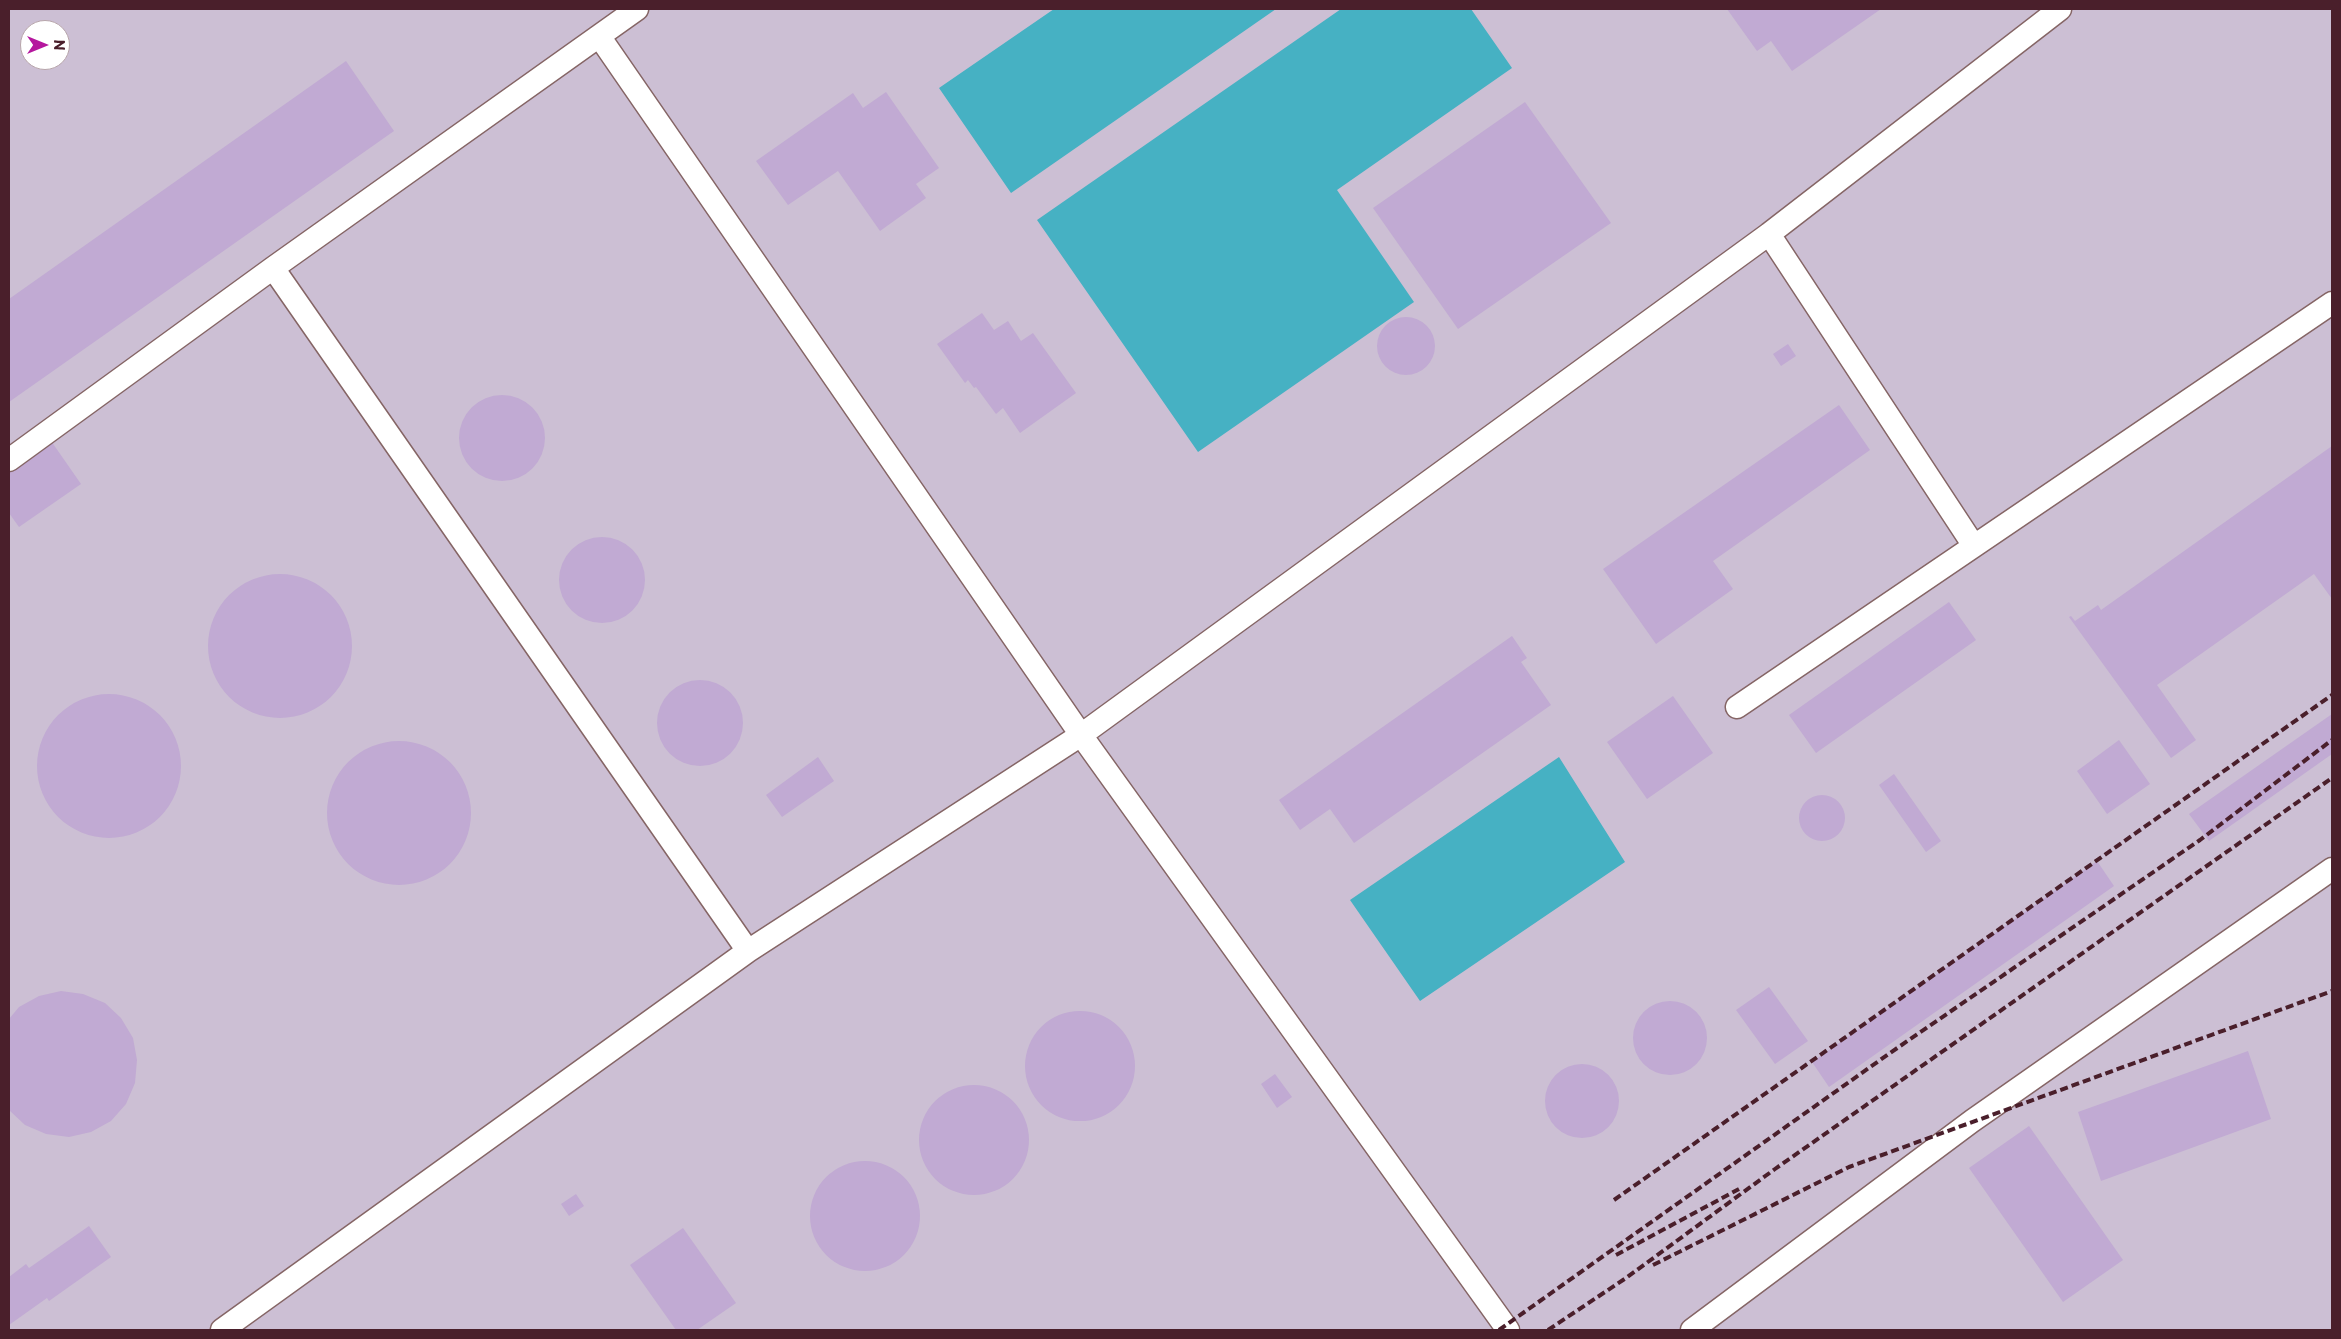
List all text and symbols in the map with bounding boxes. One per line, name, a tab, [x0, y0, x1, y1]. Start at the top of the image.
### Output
north arrow	[20, 20, 70, 70]
text: N	[49, 39, 70, 51]

